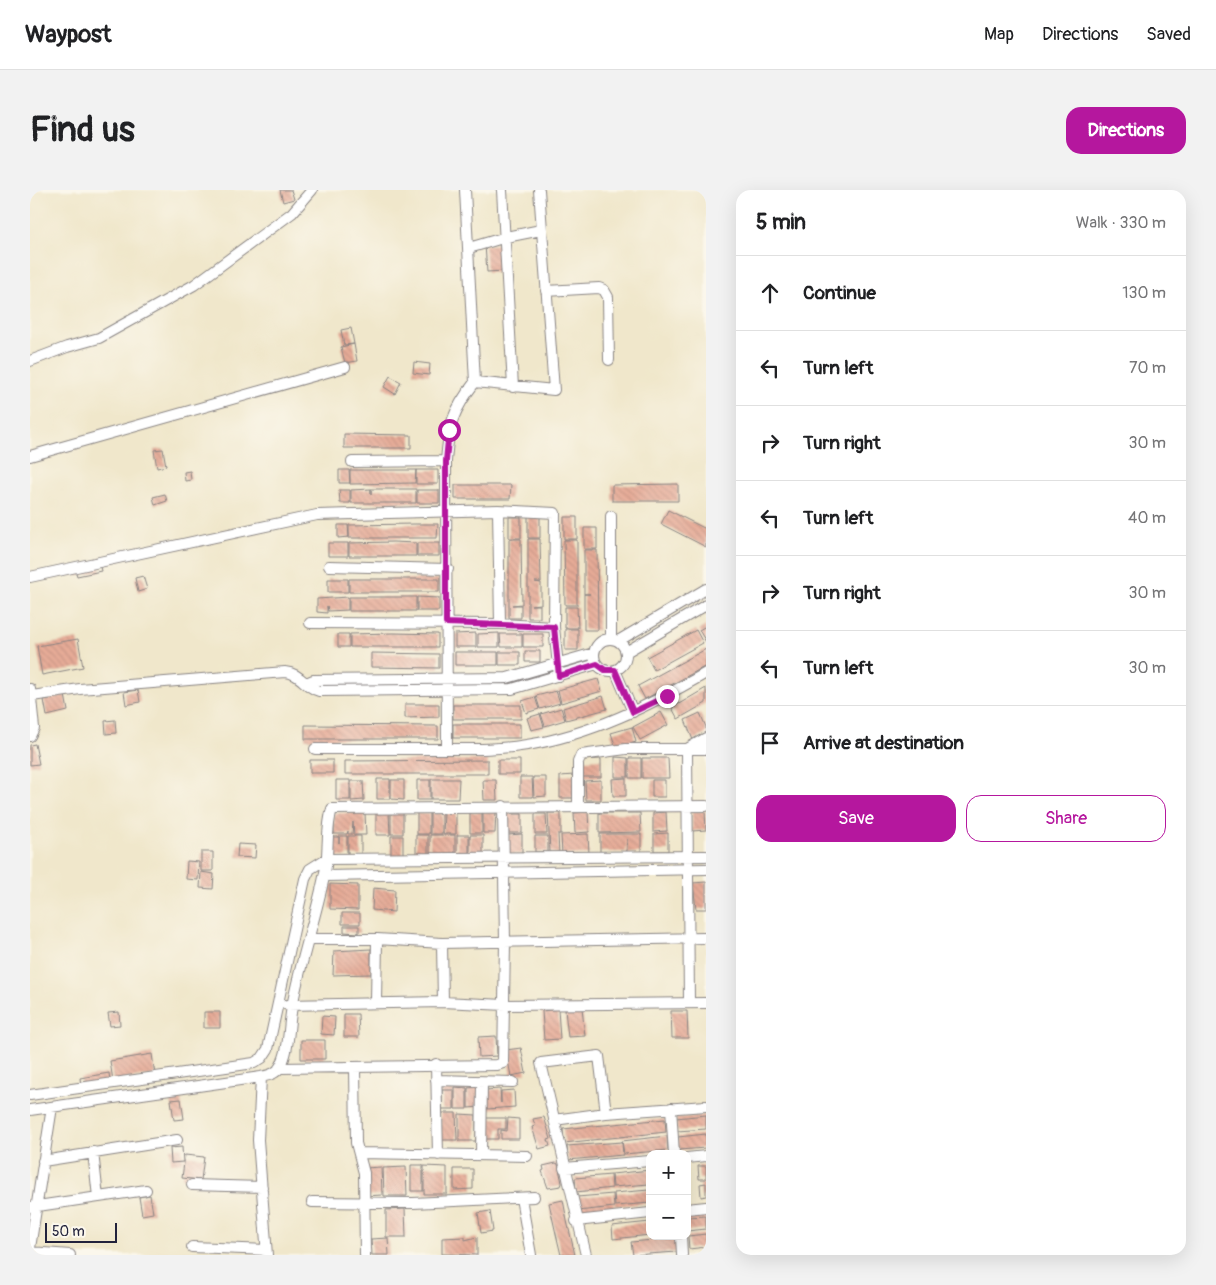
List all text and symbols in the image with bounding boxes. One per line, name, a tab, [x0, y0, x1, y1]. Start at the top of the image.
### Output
text: Waypost	[25, 20, 112, 49]
text: Map	[984, 23, 1014, 46]
text: Directions	[1042, 23, 1118, 46]
text: Saved	[1146, 23, 1191, 46]
button: Directions	[1066, 107, 1186, 154]
text: Find us	[30, 108, 135, 152]
text: 5 min	[756, 209, 806, 236]
text: Walk · 330 m	[1076, 213, 1166, 233]
icon: ahead	[756, 279, 784, 307]
text: Continue	[803, 281, 876, 305]
text: 130 m	[1122, 283, 1166, 303]
icon: left	[756, 354, 784, 382]
text: Turn left	[803, 356, 873, 380]
text: 70 m	[1129, 358, 1166, 378]
route start	[438, 419, 461, 442]
icon: right	[756, 429, 784, 457]
text: Turn right	[803, 431, 881, 455]
text: 30 m	[1128, 433, 1166, 453]
icon: left	[756, 504, 784, 532]
text: Turn left	[803, 506, 873, 530]
text: 40 m	[1128, 508, 1166, 528]
icon: right	[756, 579, 784, 607]
text: Turn right	[803, 581, 881, 605]
text: 30 m	[1128, 583, 1166, 603]
icon: left	[756, 654, 784, 682]
text: Turn left	[803, 656, 873, 680]
text: 30 m	[1128, 658, 1166, 678]
route end	[656, 685, 679, 708]
icon: arrive	[756, 729, 784, 757]
text: Arrive at destination	[803, 731, 964, 755]
button: Save	[756, 795, 956, 842]
button: Share	[966, 795, 1166, 842]
map controls	[646, 1150, 691, 1240]
button: +	[646, 1150, 691, 1195]
button: −	[646, 1195, 691, 1240]
scale bar	[45, 1220, 118, 1243]
text: 50 m	[52, 1223, 85, 1240]

